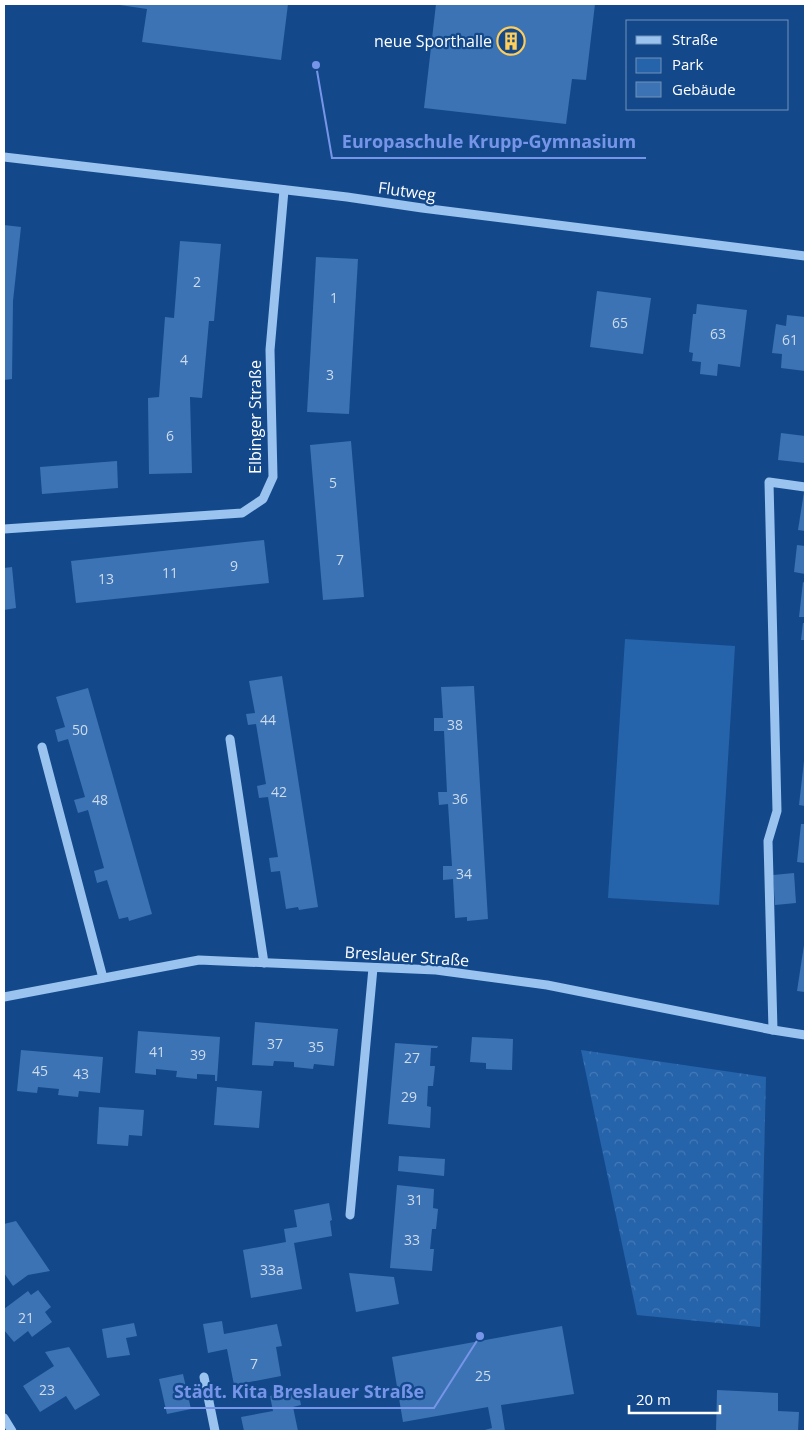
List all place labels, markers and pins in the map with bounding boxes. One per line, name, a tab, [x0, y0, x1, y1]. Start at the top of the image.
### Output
building icon: neue Sporthalle	[496, 26, 526, 56]
place label: neue Sporthalle	[374, 30, 492, 52]
callout: Europaschule Krupp-Gymnasium	[332, 125, 646, 158]
callout: Städt. Kita Breslauer Straße	[164, 1375, 434, 1408]

